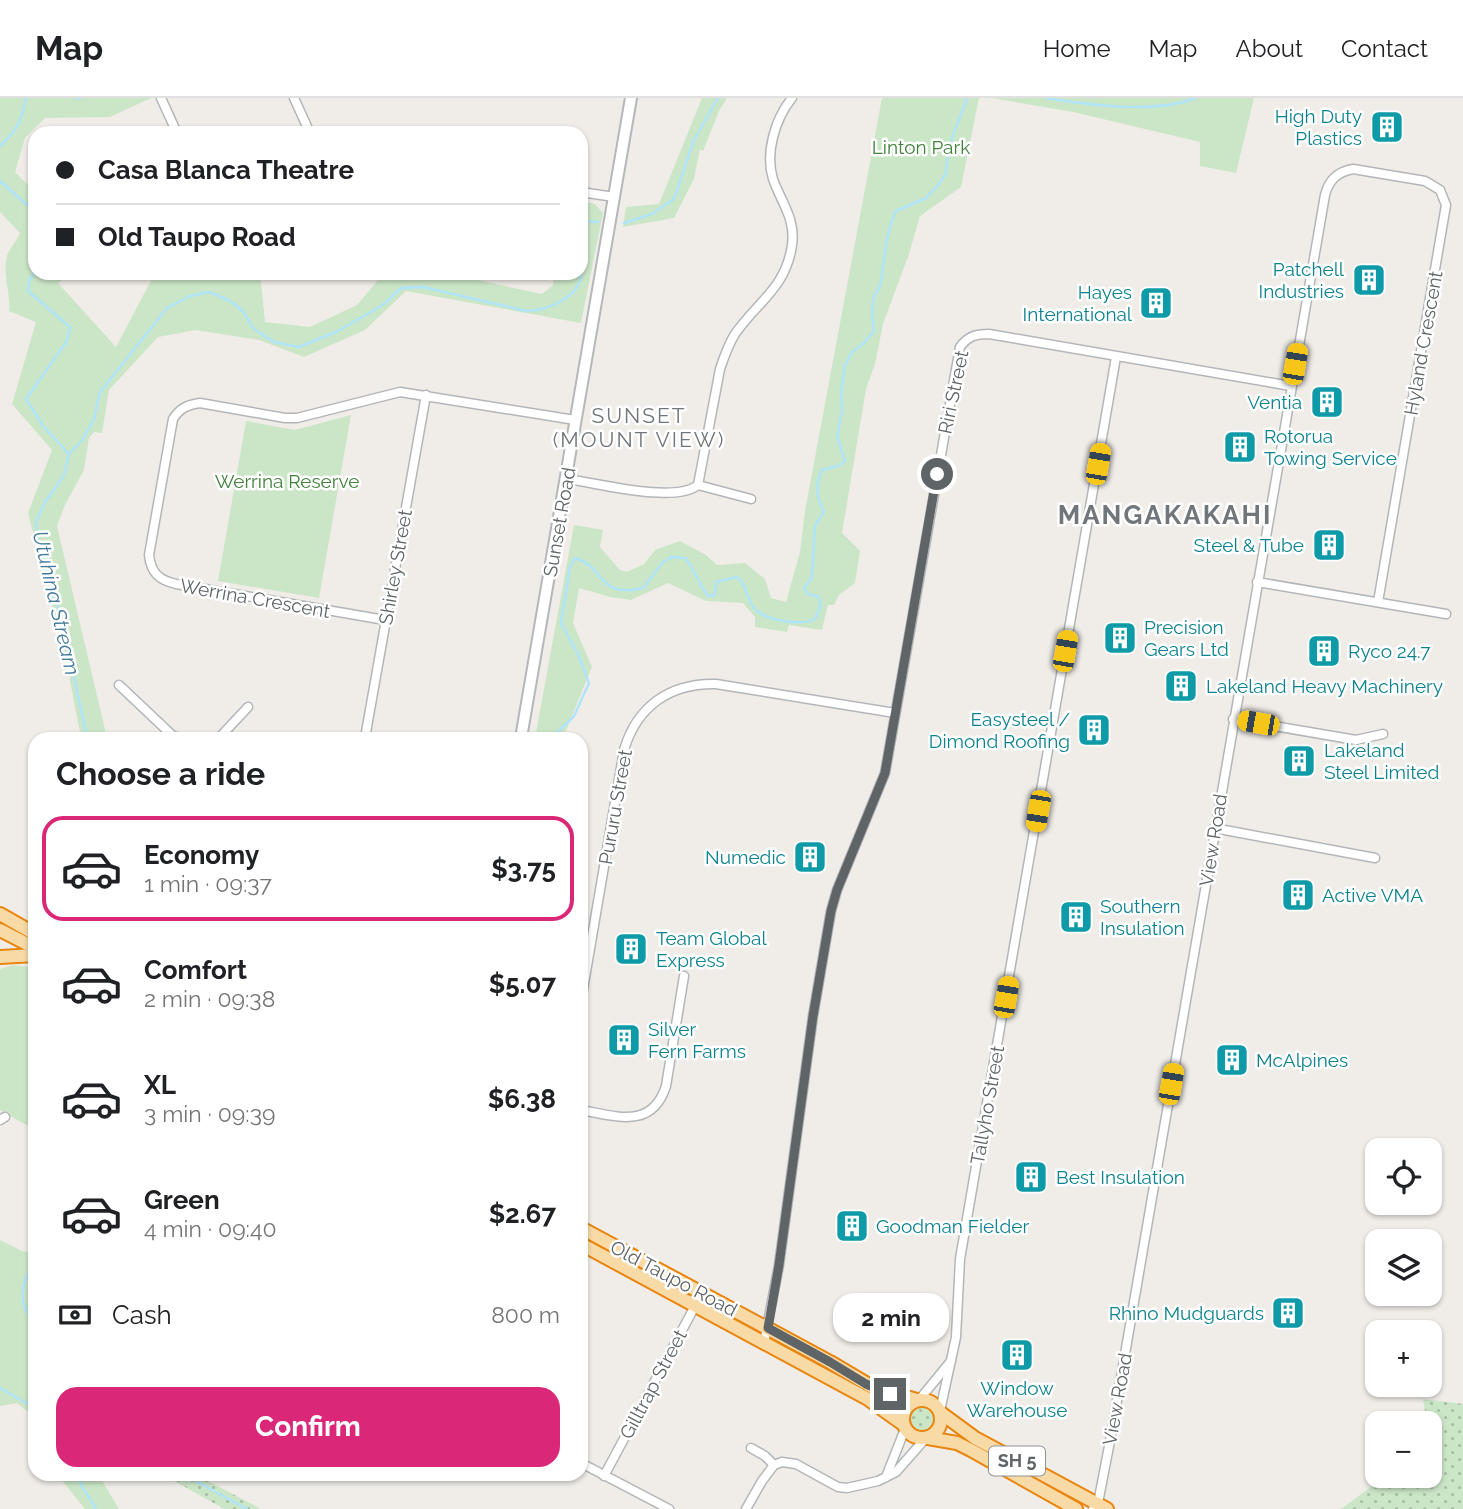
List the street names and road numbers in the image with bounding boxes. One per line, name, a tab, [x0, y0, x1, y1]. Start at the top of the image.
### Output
street label: Hyland Crescent	[1399, 269, 1447, 417]
street label: Riri Street	[933, 348, 973, 436]
street label: Sunset Road	[539, 465, 579, 579]
street label: Shirley Street	[374, 507, 416, 626]
street label: Werrina Crescent	[178, 574, 332, 622]
street label: Pururu Street	[594, 747, 636, 866]
street label: View Road	[1195, 792, 1231, 888]
street label: Tallyho Street	[966, 1043, 1008, 1166]
street label: Old Taupo Road	[607, 1235, 741, 1321]
street label: Gilltrap Street	[615, 1325, 691, 1442]
street label: View Road	[1098, 1351, 1136, 1447]
road number: SH 5	[989, 1446, 1045, 1476]

